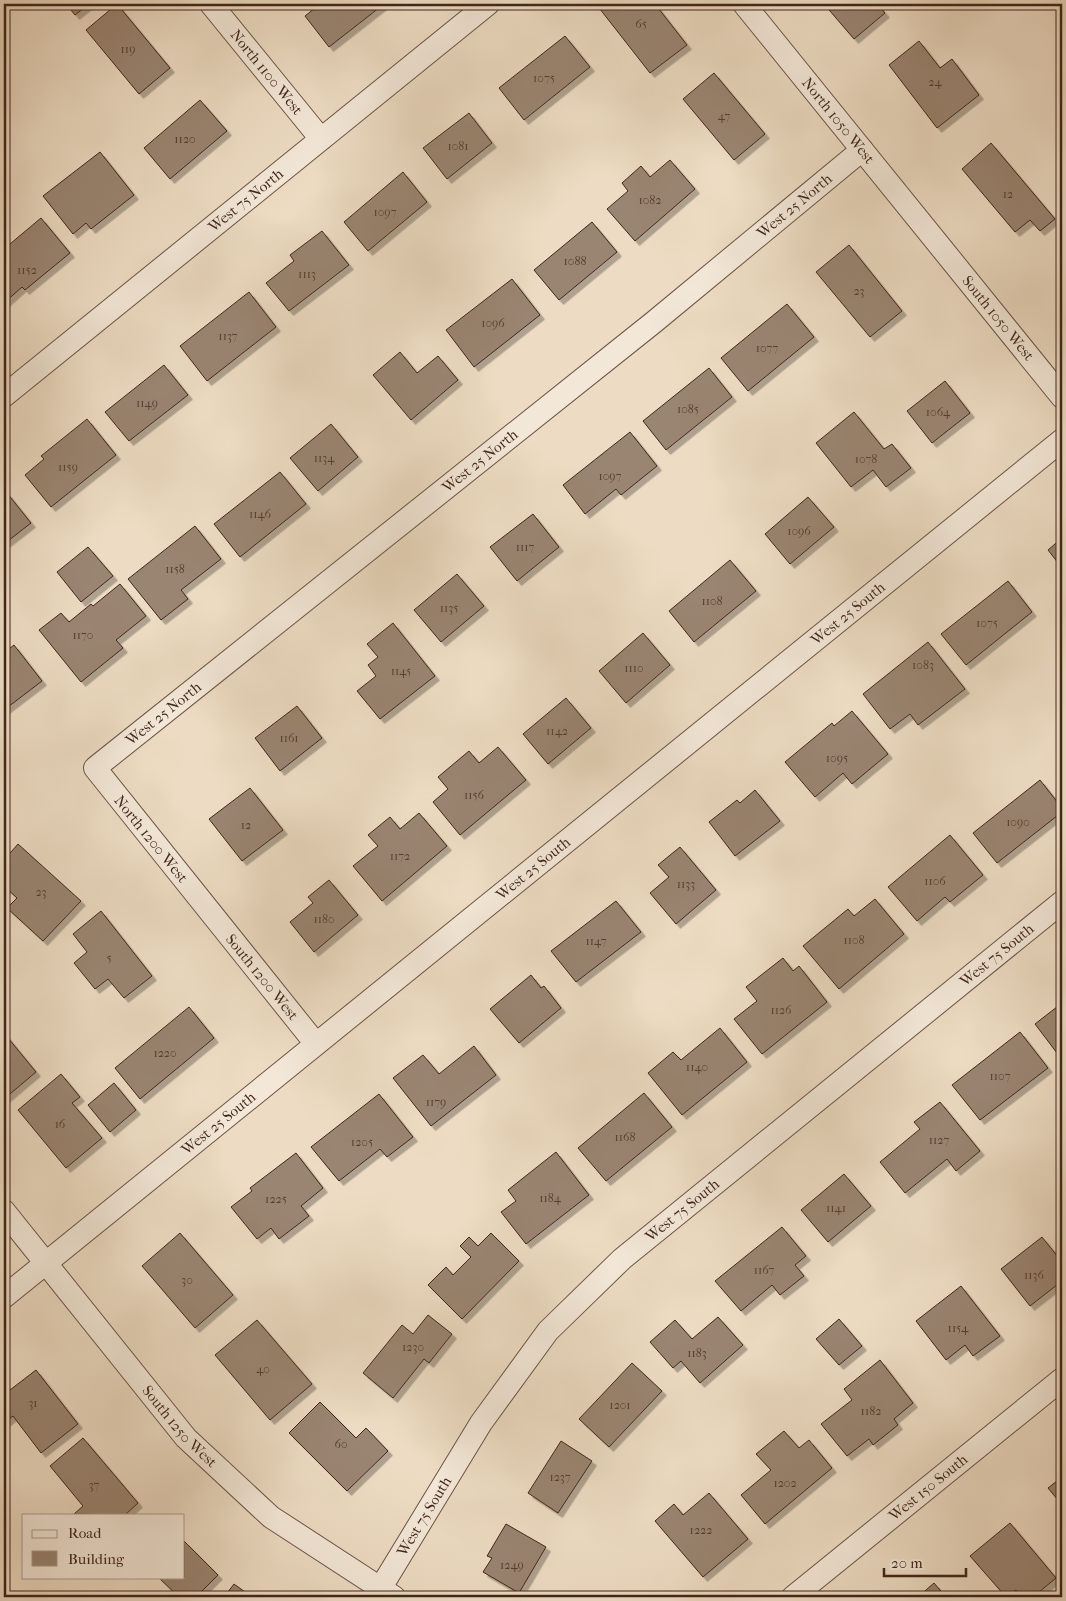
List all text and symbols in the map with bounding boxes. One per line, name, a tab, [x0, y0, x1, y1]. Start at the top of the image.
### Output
house number: 65	[635, 17, 647, 31]
street label: North 1100 West	[227, 26, 307, 119]
house number: 119	[121, 42, 135, 56]
house number: 1075	[533, 71, 555, 85]
street label: North 1050 West	[798, 74, 879, 168]
house number: 24	[928, 75, 943, 89]
house number: 47	[718, 109, 730, 123]
house number: 1120	[174, 132, 196, 146]
house number: 1081	[447, 139, 469, 153]
street label: West 75 North	[204, 164, 287, 237]
street label: West 25 North	[753, 169, 836, 243]
house number: 12	[1003, 187, 1013, 201]
house number: 1082	[638, 193, 662, 207]
house number: 1097	[374, 205, 397, 219]
house number: 1088	[564, 254, 586, 268]
house number: 1152	[17, 263, 37, 277]
house number: 1113	[298, 267, 316, 281]
street label: South 1050 West	[958, 272, 1038, 365]
house number: 23	[853, 284, 865, 298]
house number: 1096	[481, 316, 505, 330]
house number: 1137	[218, 329, 238, 343]
house number: 1077	[756, 341, 778, 355]
house number: 1149	[136, 396, 158, 410]
house number: 1085	[677, 402, 699, 416]
house number: 1064	[926, 405, 951, 419]
street label: West 25 North	[438, 425, 522, 497]
house number: 1134	[314, 451, 335, 465]
house number: 1078	[855, 452, 877, 466]
house number: 1159	[58, 460, 78, 474]
house number: 1097	[599, 469, 622, 483]
house number: 1146	[249, 507, 272, 521]
house number: 1096	[787, 524, 811, 538]
house number: 1117	[516, 540, 535, 554]
house number: 1158	[165, 562, 185, 576]
street label: West 25 South	[806, 578, 889, 649]
house number: 1108	[701, 594, 723, 608]
house number: 1135	[440, 601, 458, 615]
house number: 1075	[976, 616, 998, 630]
house number: 1170	[73, 628, 93, 642]
house number: 1083	[912, 658, 934, 672]
house number: 1110	[624, 661, 644, 675]
house number: 1145	[391, 664, 411, 678]
street label: West 25 North	[121, 678, 205, 750]
house number: 1142	[546, 724, 568, 738]
house number: 1161	[279, 731, 299, 745]
house number: 1095	[826, 751, 848, 765]
house number: 1156	[464, 788, 485, 802]
street label: North 1200 West	[110, 792, 192, 887]
house number: 1090	[1006, 815, 1030, 829]
house number: 12	[241, 818, 251, 832]
street label: West 25 South	[492, 833, 574, 904]
house number: 1172	[390, 849, 410, 863]
house number: 1106	[924, 874, 946, 888]
house number: 1133	[677, 877, 695, 891]
house number: 23	[35, 885, 47, 899]
house number: 1180	[313, 912, 335, 926]
street label: West 75 South	[955, 919, 1038, 991]
street label: South 1200 West	[222, 930, 303, 1024]
house number: 1108	[843, 933, 865, 947]
house number: 1147	[585, 934, 607, 948]
house number: 5	[106, 951, 112, 965]
house number: 1126	[770, 1003, 792, 1017]
house number: 1220	[153, 1046, 177, 1060]
house number: 1140	[686, 1060, 708, 1074]
house number: 1107	[990, 1069, 1011, 1083]
street label: West 25 South	[177, 1088, 260, 1159]
house number: 1179	[426, 1095, 446, 1109]
house number: 16	[55, 1117, 66, 1131]
house number: 1168	[614, 1130, 636, 1144]
house number: 1127	[929, 1133, 949, 1147]
house number: 1205	[351, 1135, 373, 1149]
street label: West 75 South	[641, 1174, 723, 1246]
house number: 1184	[539, 1191, 562, 1205]
house number: 1225	[265, 1192, 287, 1206]
house number: 1141	[826, 1201, 846, 1215]
house number: 1167	[754, 1263, 775, 1277]
house number: 1136	[1024, 1268, 1044, 1282]
house number: 30	[181, 1273, 193, 1287]
house number: 1154	[948, 1321, 969, 1335]
house number: 1230	[402, 1340, 424, 1354]
house number: 1183	[687, 1346, 707, 1360]
house number: 40	[256, 1362, 270, 1376]
street label: South 1250 West	[138, 1382, 221, 1472]
house number: 31	[28, 1396, 38, 1410]
house number: 1201	[609, 1398, 631, 1412]
house number: 1182	[861, 1404, 881, 1418]
house number: 60	[334, 1437, 348, 1451]
street label: West 150 South	[884, 1450, 972, 1525]
house number: 1237	[549, 1470, 571, 1484]
street label: West 75 South	[393, 1473, 455, 1560]
house number: 1202	[773, 1476, 797, 1490]
house number: 37	[89, 1478, 100, 1492]
legend	[22, 1514, 185, 1578]
house number: 1222	[690, 1523, 712, 1537]
text: Road	[68, 1524, 102, 1542]
scale bar	[884, 1546, 966, 1578]
text: Building	[68, 1550, 125, 1568]
text: 20 m	[891, 1554, 923, 1572]
house number: 1249	[500, 1558, 524, 1572]

